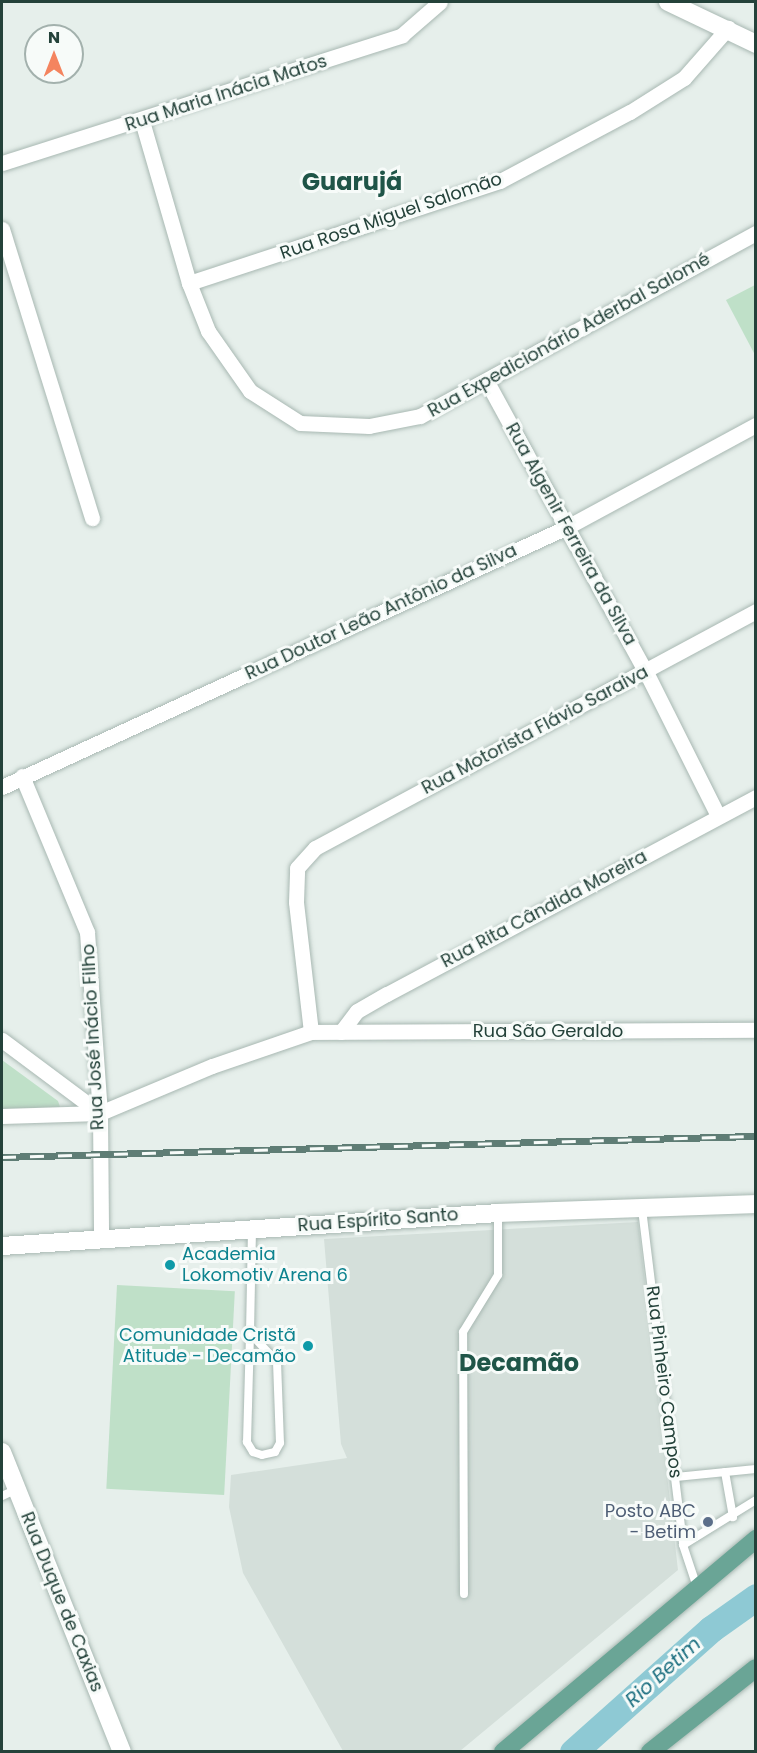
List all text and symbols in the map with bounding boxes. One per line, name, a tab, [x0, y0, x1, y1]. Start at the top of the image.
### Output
north arrow	[24, 24, 84, 84]
text: N	[48, 26, 60, 49]
street label: Rua Maria Inácia Matos	[122, 50, 330, 136]
street label: Rua Rosa Miguel Salomão	[277, 168, 505, 264]
district label: Guarujá	[302, 168, 402, 196]
street label: Rua Expedicionário Aderbal Salomé	[424, 248, 714, 422]
street label: Rua Algenir Ferreira da Silva	[501, 419, 641, 649]
street label: Rua Doutor Leão Antônio da Silva	[242, 539, 520, 685]
street label: Rua Motorista Flávio Saraiva	[418, 661, 652, 799]
street label: Rua Rita Cândida Moreira	[437, 846, 651, 972]
street label: Rua José Inácio Filho	[77, 943, 109, 1131]
street label: Rua São Geraldo	[473, 1020, 623, 1042]
street label: Rua Espírito Santo	[297, 1204, 459, 1236]
place label: Academia Lokomotiv Arena 6	[182, 1244, 348, 1286]
marker: Academia Lokomotiv Arena 6	[163, 1258, 177, 1272]
street label: Rua Pinheiro Campos	[641, 1285, 687, 1479]
place label: Comunidade Cristã Atitude - Decamão	[119, 1325, 296, 1368]
marker: Comunidade Cristã Atitude - Decamão	[301, 1339, 315, 1353]
district label: Decamão	[459, 1349, 579, 1377]
place label: Posto ABC - Betim	[605, 1501, 696, 1544]
street label: Rua Duque de Caxias	[16, 1509, 108, 1695]
marker: Posto ABC - Betim	[701, 1515, 715, 1529]
water label: Rio Betim	[620, 1632, 706, 1712]

